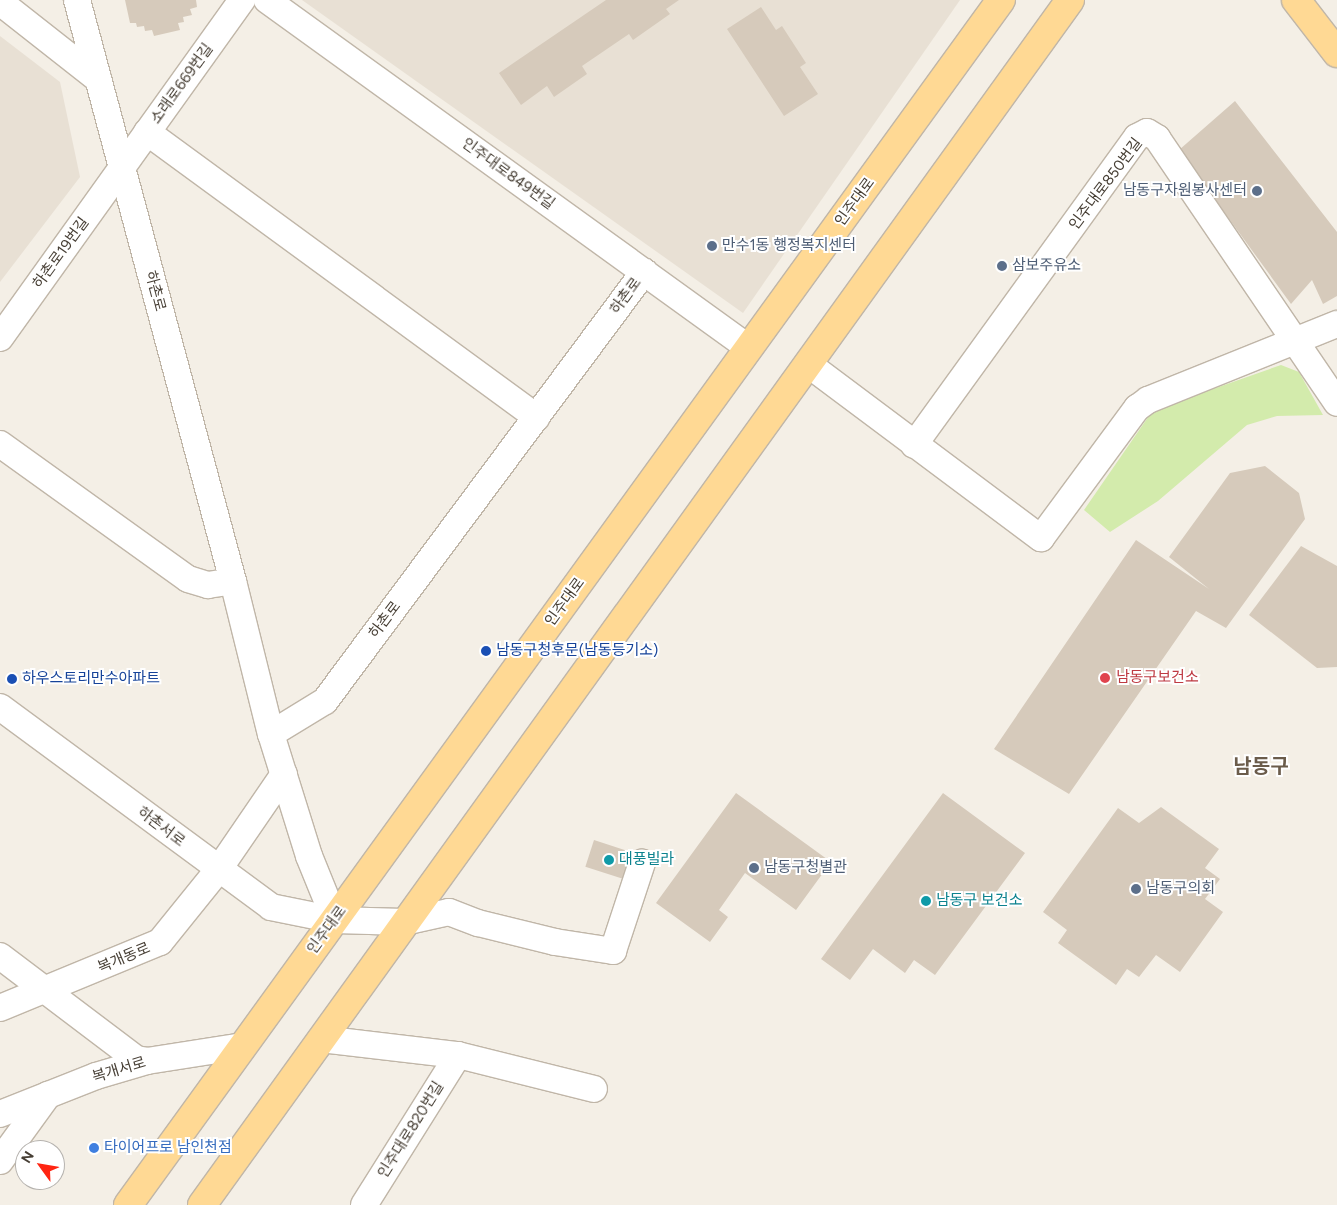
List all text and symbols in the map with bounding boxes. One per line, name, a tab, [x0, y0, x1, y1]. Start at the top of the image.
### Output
street label: 소래로669번길	[147, 40, 217, 128]
street label: 인주대로849번길	[458, 134, 558, 214]
street label: 인주대로850번길	[1066, 135, 1146, 233]
street label: 인주대로	[831, 174, 879, 230]
place label: 남동구자원봉사센터	[1123, 182, 1247, 200]
marker: 남동구자원봉사센터	[1251, 185, 1263, 197]
street label: 하촌로19번길	[29, 214, 93, 292]
place label: 만수1동 행정복지센터	[722, 237, 856, 255]
marker: 만수1동 행정복지센터	[706, 240, 718, 252]
place label: 삼보주유소	[1012, 257, 1081, 275]
marker: 삼보주유소	[996, 260, 1008, 272]
street label: 하촌로	[141, 269, 169, 313]
street label: 하촌로	[607, 274, 645, 318]
street label: 인주대로	[541, 574, 589, 630]
street label: 하촌로	[365, 598, 405, 642]
place label: 남동구청후문(남동등기소)	[496, 642, 658, 660]
marker: 남동구청후문(남동등기소)	[480, 645, 492, 657]
place label: 남동구보건소	[1116, 669, 1199, 687]
place label: 하우스토리만수아파트	[22, 670, 160, 688]
marker: 남동구보건소	[1098, 671, 1112, 685]
marker: 하우스토리만수아파트	[6, 673, 18, 685]
district label: 남동구	[1233, 754, 1289, 778]
street label: 하촌서로	[134, 803, 188, 851]
place label: 대풍빌라	[619, 851, 674, 869]
marker: 대풍빌라	[603, 854, 615, 866]
place label: 남동구청별관	[764, 859, 847, 877]
marker: 남동구청별관	[748, 862, 760, 874]
place label: 남동구의회	[1146, 880, 1215, 898]
marker: 남동구의회	[1130, 883, 1142, 895]
place label: 남동구 보건소	[936, 892, 1023, 910]
marker: 남동구 보건소	[920, 895, 932, 907]
street label: 인주대로	[303, 902, 351, 958]
street label: 복개동로	[95, 939, 153, 977]
street label: 복개서로	[90, 1053, 148, 1087]
street label: 인주대로820번길	[374, 1079, 448, 1181]
place label: 타이어프로 남인천점	[104, 1139, 232, 1157]
north arrow	[15, 1140, 65, 1190]
marker: 타이어프로 남인천점	[88, 1142, 100, 1154]
text: N	[18, 1148, 38, 1166]

